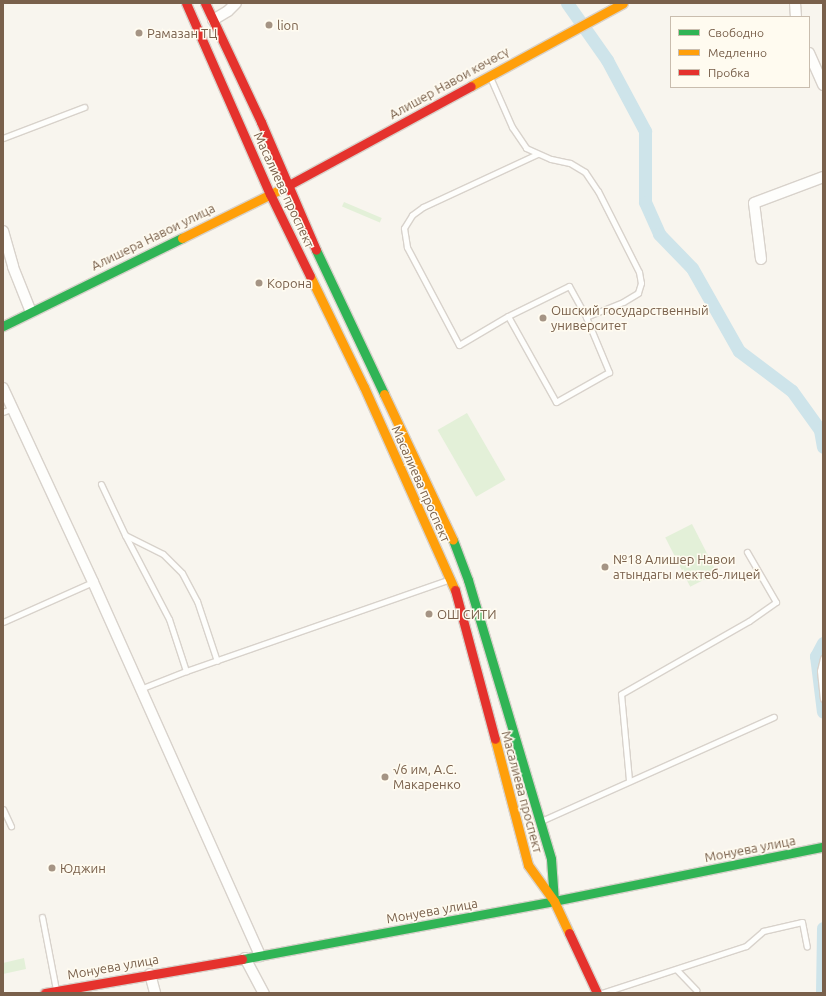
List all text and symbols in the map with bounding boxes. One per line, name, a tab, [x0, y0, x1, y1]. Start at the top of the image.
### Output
legend	[670, 16, 810, 88]
place label: lion	[277, 17, 299, 33]
marker: lion	[264, 20, 274, 30]
place label: Рамазан ТЦ	[147, 25, 217, 41]
text: Свободно	[708, 26, 764, 39]
marker: Рамазан ТЦ	[134, 28, 144, 38]
street label: Алишер Навои көчөсү	[386, 44, 512, 122]
text: Медленно	[708, 46, 767, 59]
text: Пробка	[708, 66, 750, 79]
street label: Масалиева проспект	[250, 130, 318, 250]
street label: Алишера Навои улица	[89, 200, 217, 274]
place label: Корона	[267, 275, 312, 291]
marker: Корона	[254, 278, 264, 288]
place label: Ошский государственный университет	[551, 303, 709, 334]
marker: Ошский государственный университет	[538, 313, 548, 323]
street label: Масалиева проспект	[388, 423, 454, 545]
place label: №18 Алишер Навои атындагы мектеб-лицей	[613, 552, 761, 583]
marker: №18 Алишер Навои атындагы мектеб-лицей	[600, 562, 610, 572]
place label: ОШ СИТИ	[437, 606, 496, 622]
marker: ОШ СИТИ	[424, 609, 434, 619]
street label: Масалиева проспект	[498, 729, 546, 855]
place label: √6 им, А.С. Макаренко	[393, 762, 461, 793]
marker: √6 им, А.С. Макаренко	[380, 772, 390, 782]
street label: Монуева улица	[703, 833, 797, 865]
place label: Юджин	[60, 860, 106, 876]
marker: Юджин	[47, 863, 57, 873]
street label: Монуева улица	[385, 895, 479, 927]
street label: Монуева улица	[66, 951, 160, 983]

